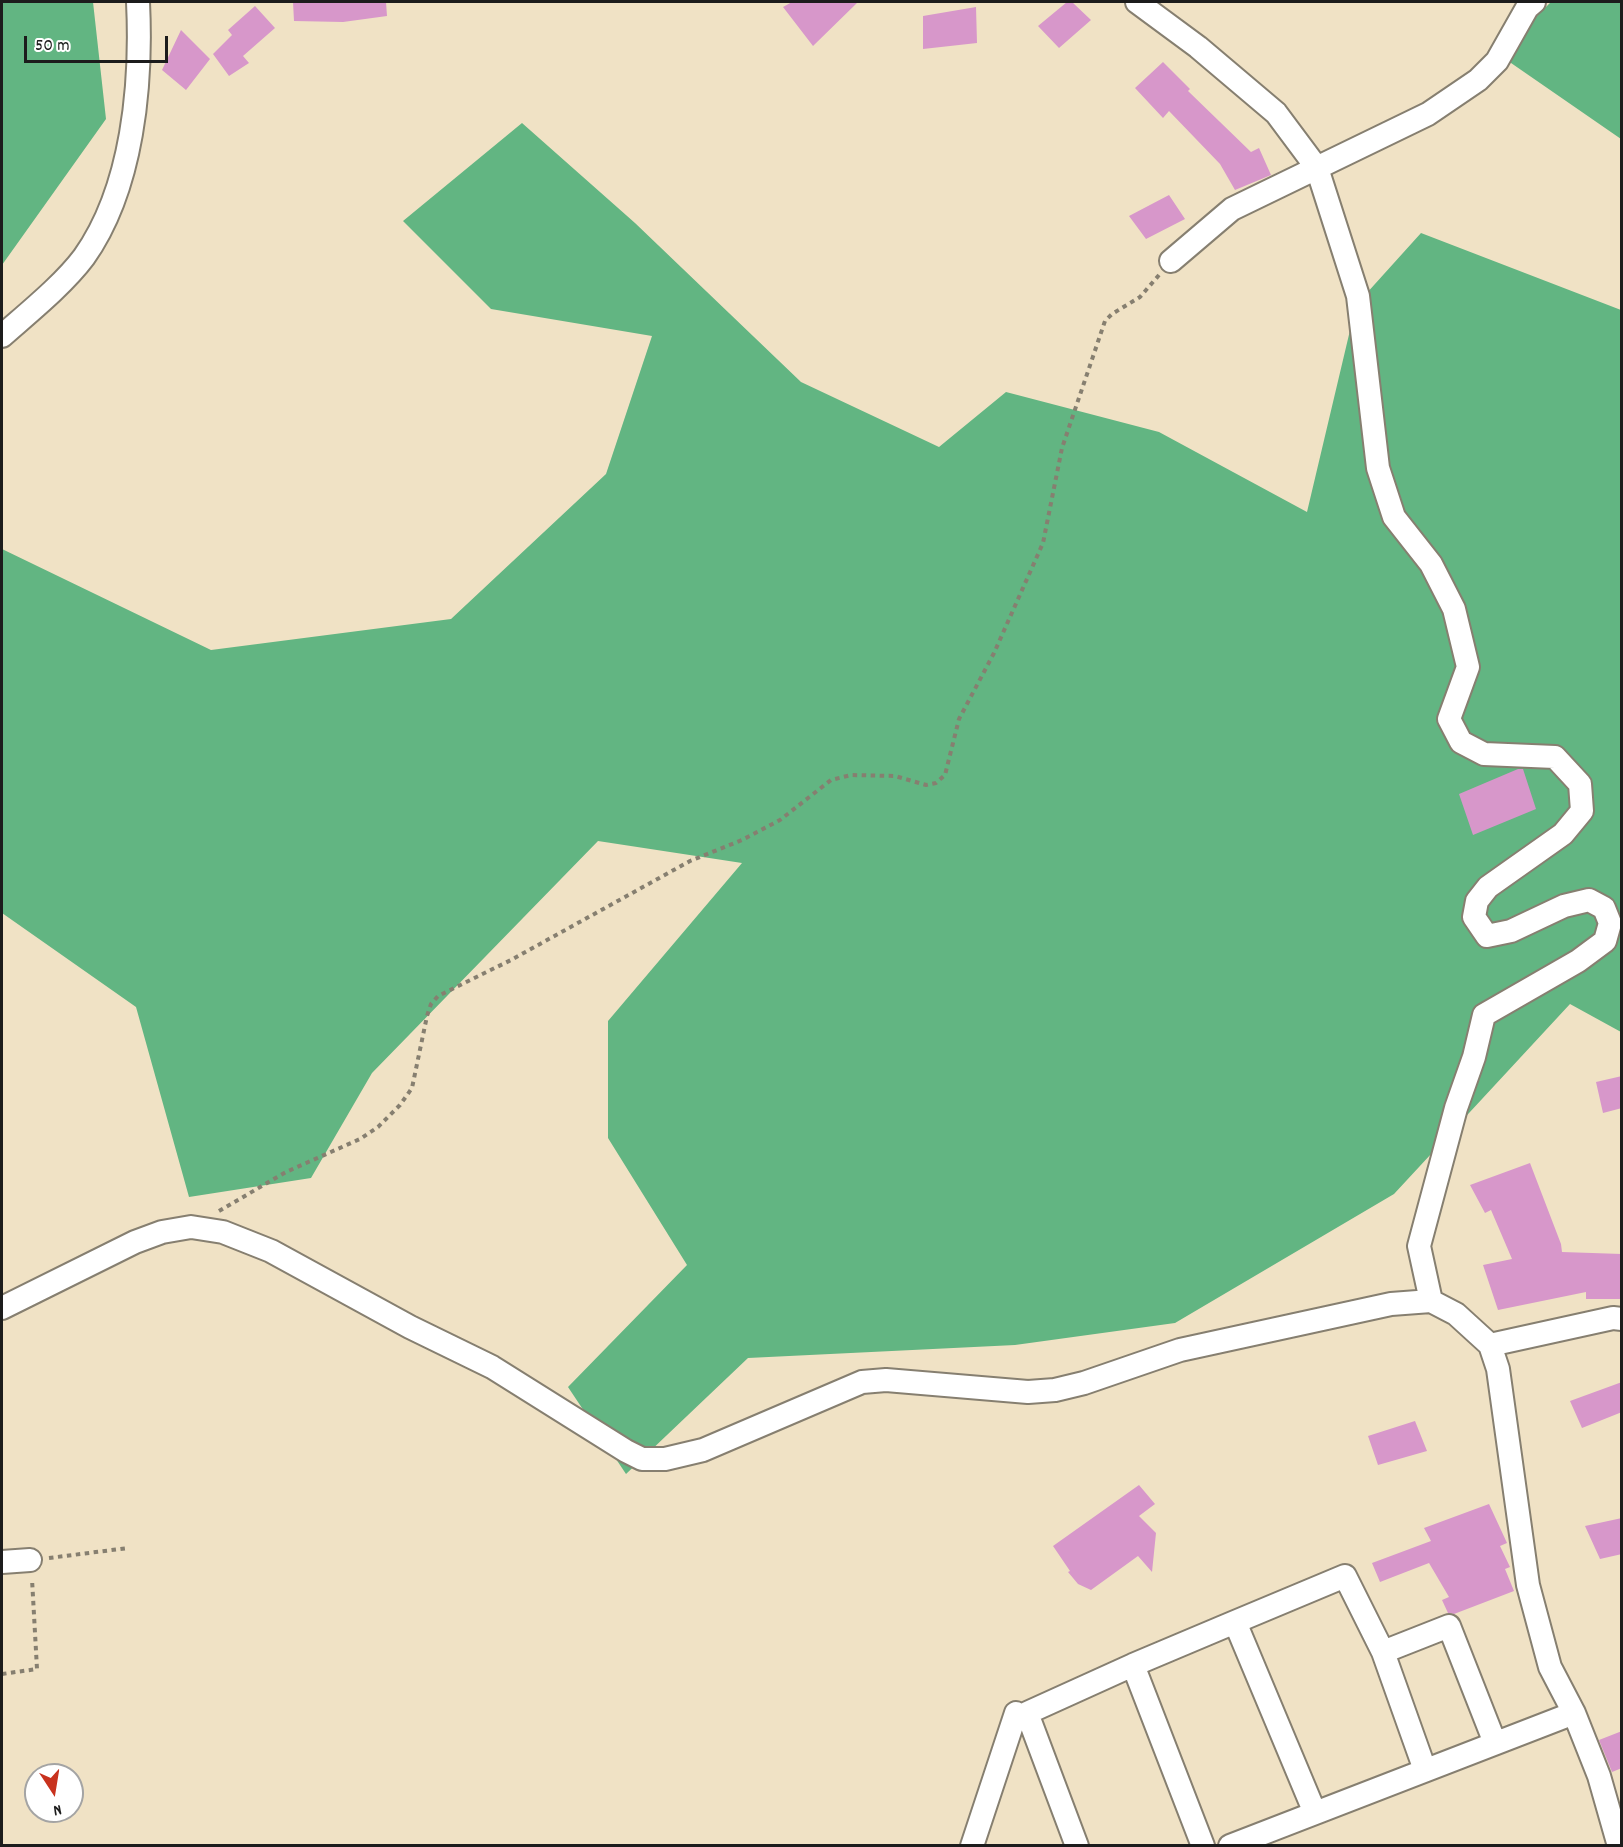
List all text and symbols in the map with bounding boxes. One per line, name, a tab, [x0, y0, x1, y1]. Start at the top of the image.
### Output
scale bar	[27, 24, 171, 62]
text: 50 m	[35, 34, 70, 59]
north arrow	[24, 1763, 84, 1823]
text: N	[51, 1797, 64, 1821]

